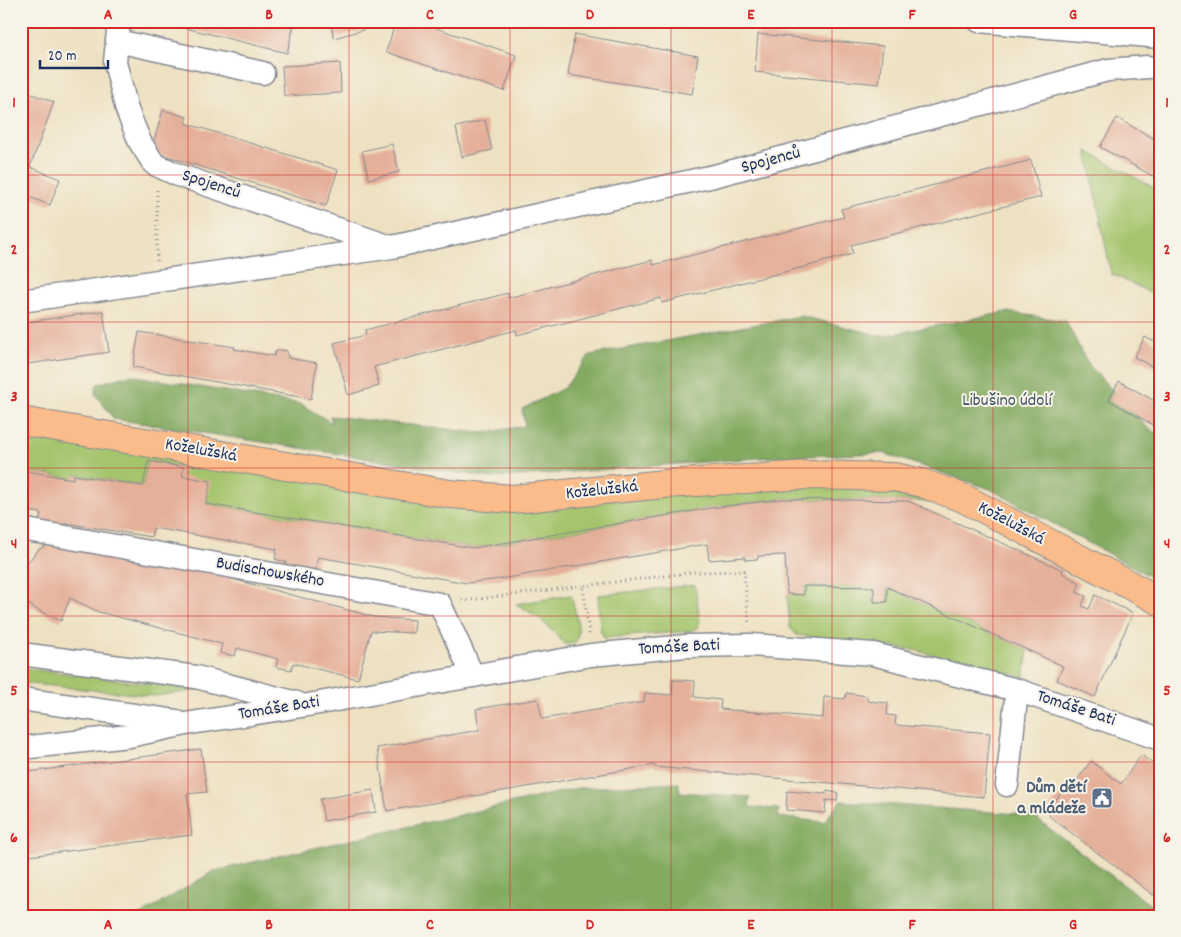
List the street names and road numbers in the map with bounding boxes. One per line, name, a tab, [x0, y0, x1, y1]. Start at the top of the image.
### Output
street label: Spojenců	[739, 141, 803, 181]
street label: Spojenců	[179, 164, 243, 206]
street label: Koželužská	[163, 432, 239, 470]
street label: Koželužská	[565, 475, 639, 507]
street label: Koželužská	[973, 496, 1049, 552]
street label: Budischowského	[214, 551, 326, 595]
street label: Tomáše Bati	[638, 633, 720, 663]
street label: Tomáše Bati	[1033, 684, 1119, 734]
street label: Tomáše Bati	[237, 690, 321, 728]

